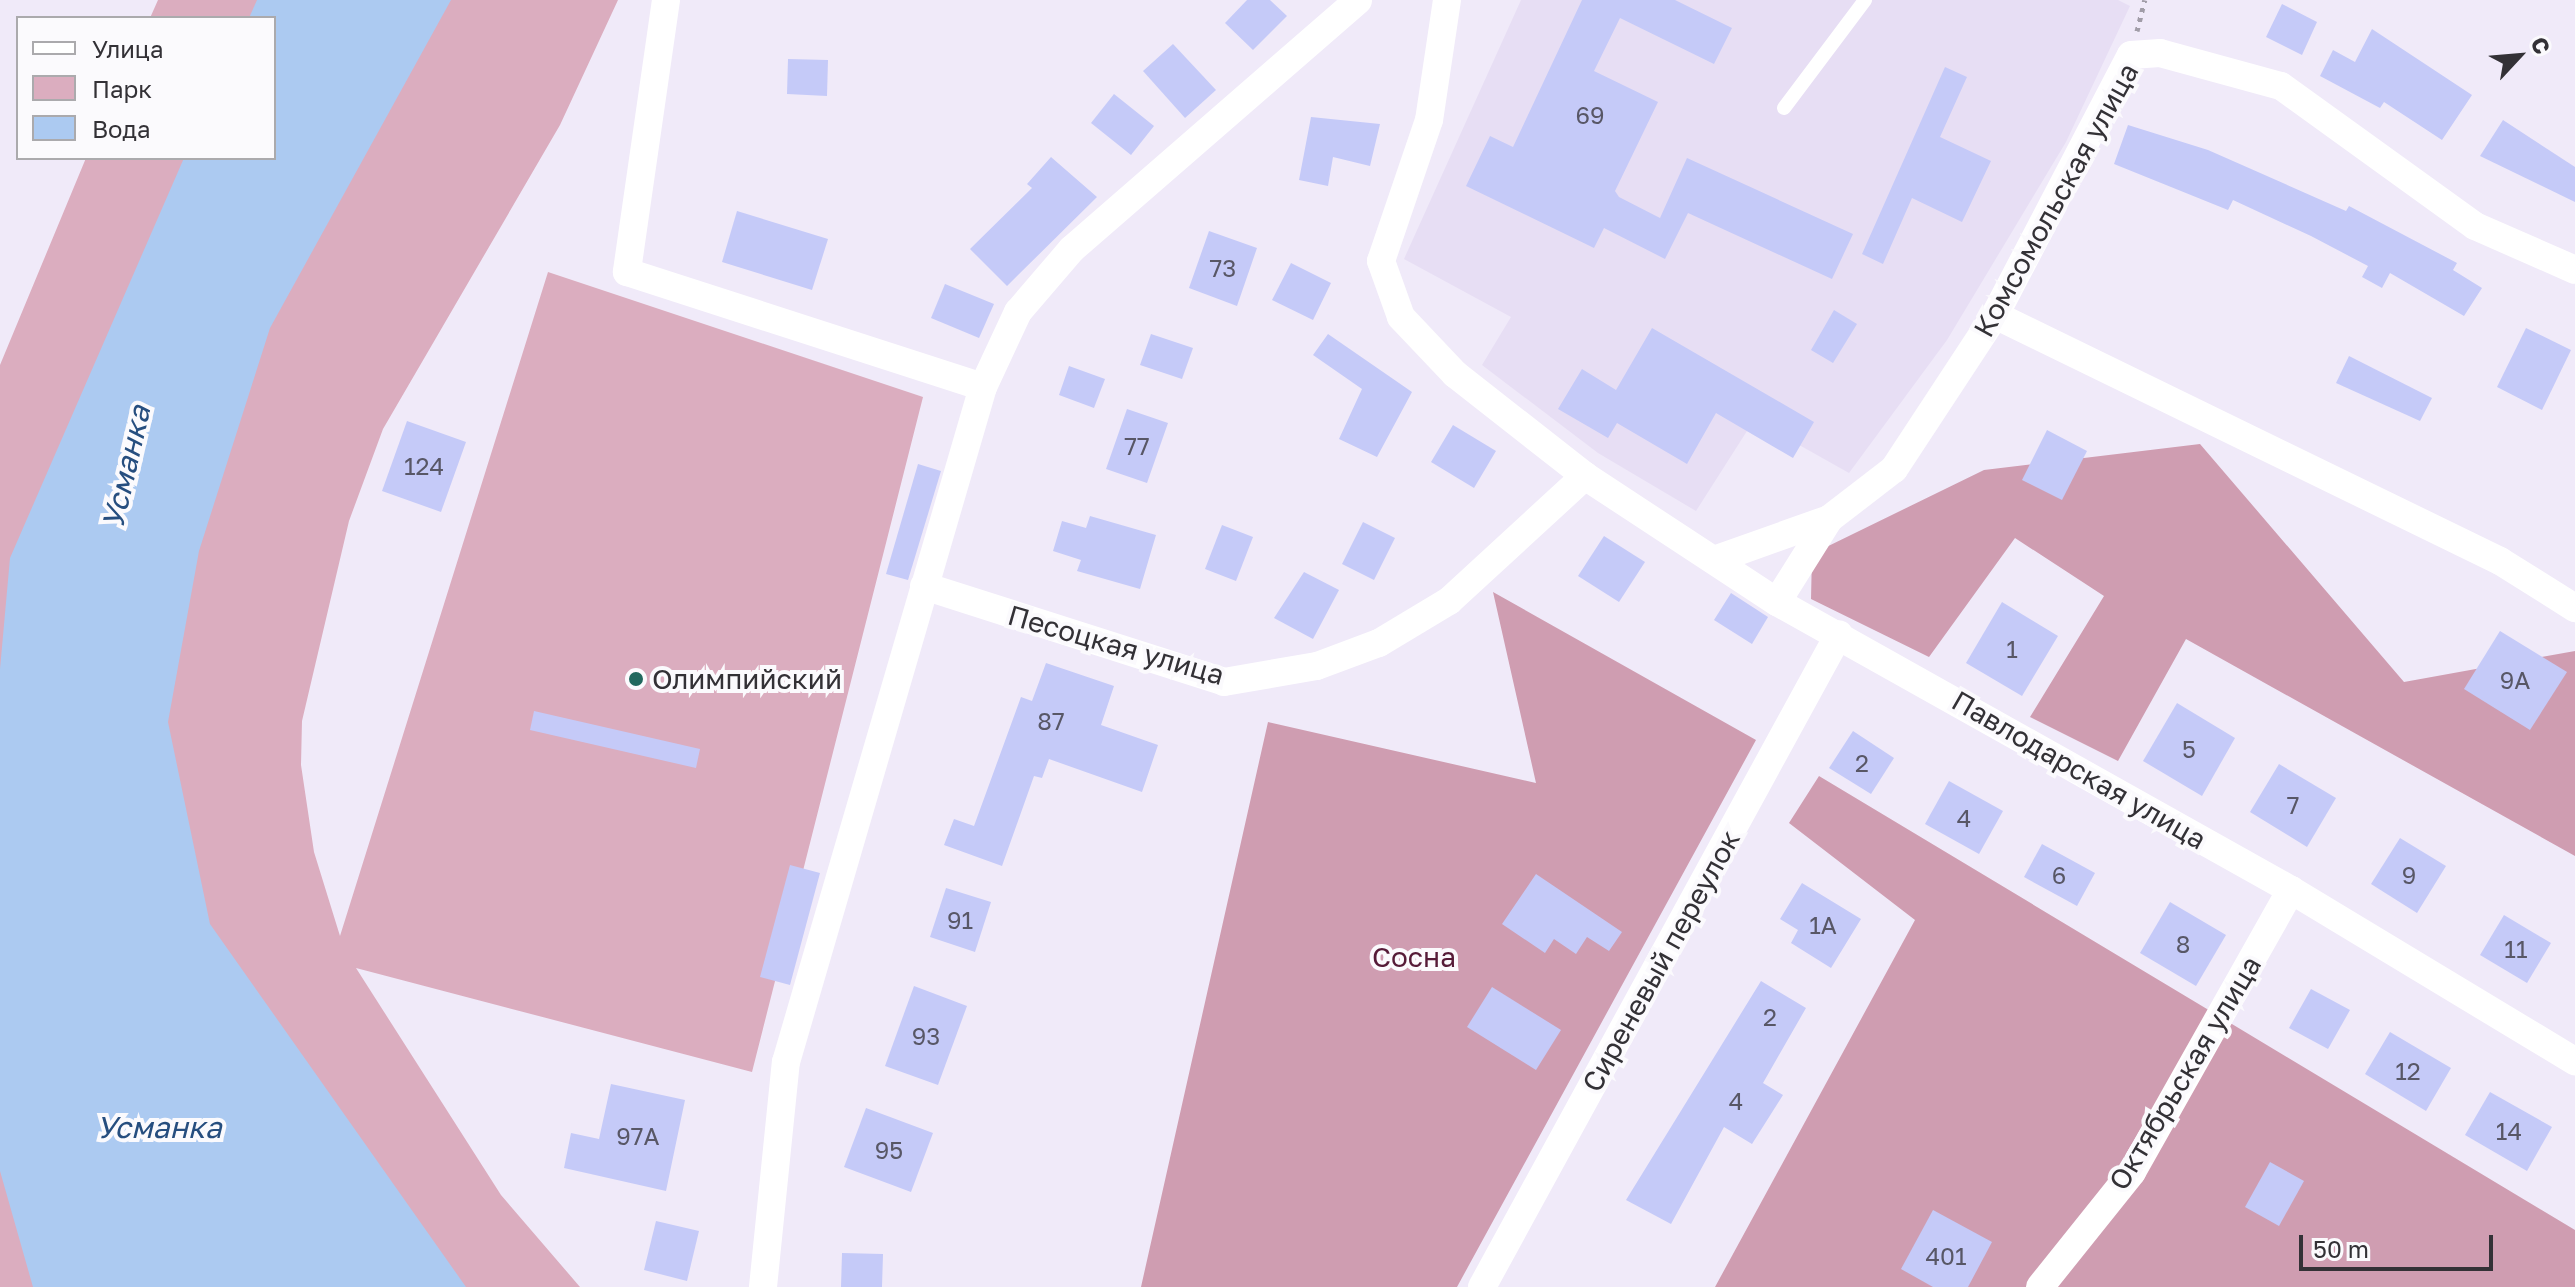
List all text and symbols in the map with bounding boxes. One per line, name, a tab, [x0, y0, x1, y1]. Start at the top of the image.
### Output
legend	[16, 16, 276, 160]
north arrow	[2479, 16, 2559, 96]
text: С	[2525, 32, 2557, 58]
text: Улица	[92, 34, 164, 63]
street label: Комсомольская улица	[1967, 57, 2145, 343]
text: Парк	[92, 74, 152, 103]
house number: 69	[1575, 101, 1605, 129]
text: Вода	[92, 114, 151, 143]
house number: 73	[1210, 254, 1236, 282]
water label: Усманка	[94, 402, 158, 532]
house number: 77	[1124, 432, 1150, 460]
house number: 124	[404, 452, 444, 480]
street label: Песоцкая улица	[1004, 598, 1228, 692]
house number: 1	[2006, 635, 2018, 663]
place label: Олимпийский	[652, 662, 842, 696]
house number: 9А	[2500, 666, 2530, 694]
marker: Олимпийский	[627, 670, 645, 688]
street label: Павлодарская улица	[1946, 684, 2212, 856]
house number: 87	[1037, 707, 1065, 735]
house number: 5	[2182, 735, 2196, 763]
house number: 2	[1855, 749, 1869, 777]
house number: 7	[2287, 791, 2299, 819]
house number: 4	[1957, 804, 1971, 832]
street label: Сиреневый переулок	[1575, 824, 1747, 1098]
house number: 6	[2052, 861, 2066, 889]
house number: 9	[2402, 861, 2416, 889]
house number: 91	[947, 906, 973, 934]
house number: 1А	[1809, 911, 1837, 939]
house number: 8	[2176, 930, 2190, 958]
house number: 11	[2504, 935, 2528, 963]
park label: Сосна	[1372, 940, 1456, 974]
street label: Октябрьская улица	[2102, 950, 2268, 1196]
house number: 2	[1763, 1003, 1777, 1031]
house number: 93	[912, 1022, 940, 1050]
house number: 12	[2395, 1057, 2421, 1085]
house number: 4	[1729, 1087, 1743, 1115]
water label: Усманка	[96, 1109, 222, 1145]
house number: 14	[2496, 1117, 2522, 1145]
house number: 97А	[616, 1122, 660, 1150]
house number: 95	[875, 1136, 903, 1164]
scale bar	[2303, 1219, 2497, 1269]
text: 50 m	[2313, 1234, 2369, 1263]
house number: 401	[1925, 1242, 1967, 1270]

